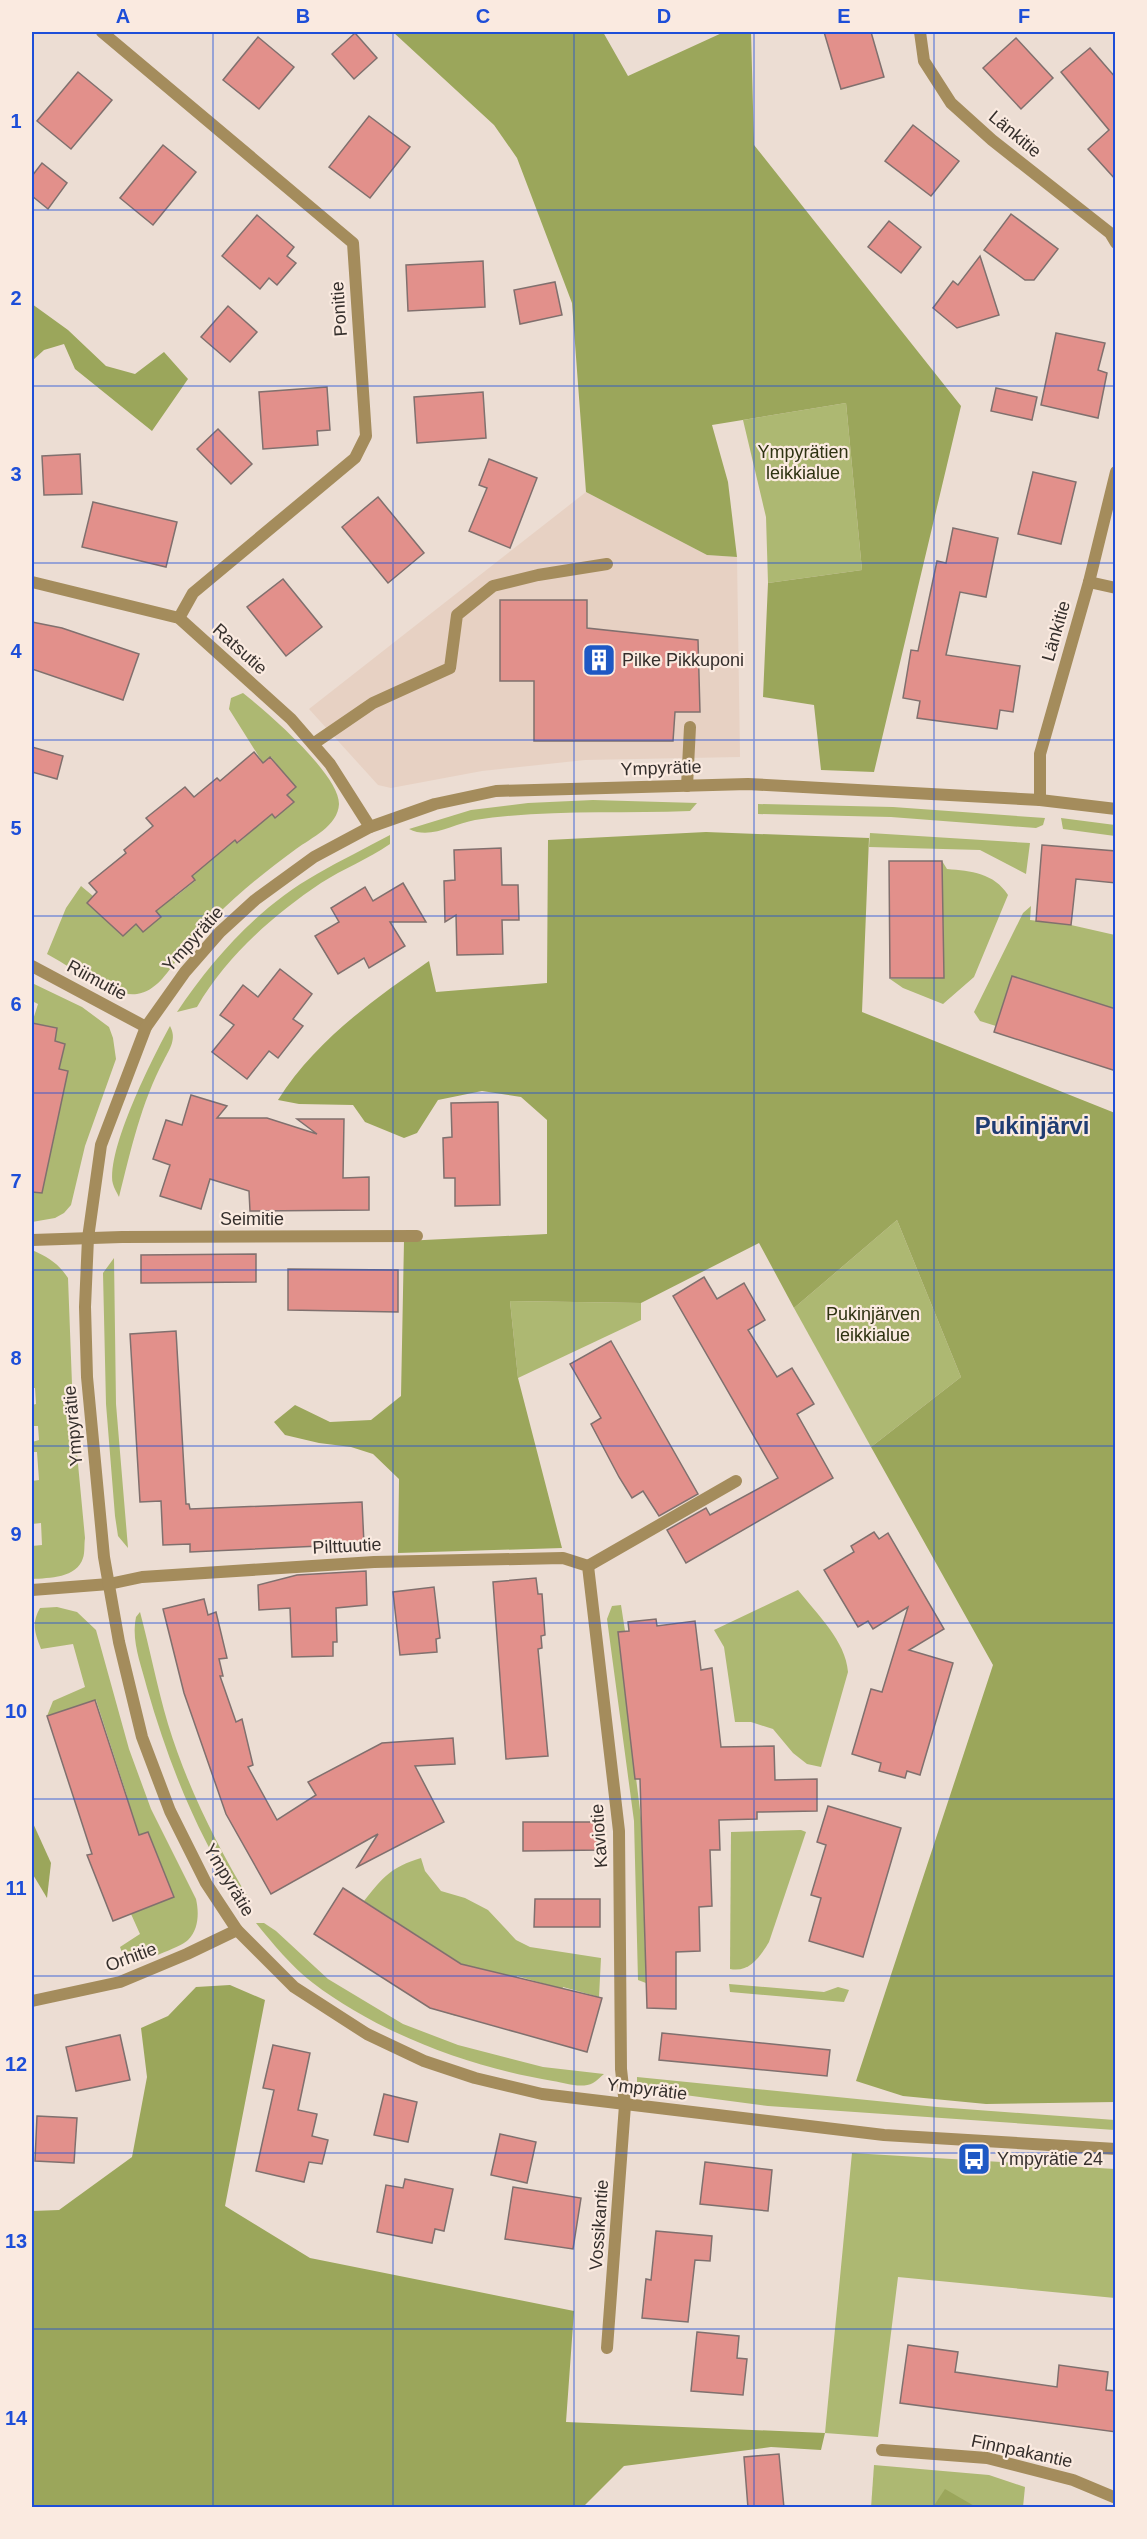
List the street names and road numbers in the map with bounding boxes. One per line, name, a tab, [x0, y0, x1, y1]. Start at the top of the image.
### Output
street label: Länkitie	[985, 106, 1045, 162]
street label: Ponitie	[327, 281, 351, 337]
street label: Länkitie	[1038, 598, 1074, 664]
street label: Ratsutie	[209, 619, 271, 679]
street label: Ympyrätie	[620, 757, 702, 779]
street label: Ympyrätie	[158, 902, 228, 976]
street label: Riimutie	[64, 956, 130, 1004]
street label: Seimitie	[220, 1209, 284, 1229]
street label: Ympyrätie	[60, 1385, 86, 1467]
street label: Pilttuutie	[312, 1534, 382, 1558]
street label: Kaviotie	[587, 1803, 611, 1869]
street label: Ympyrätie	[200, 1840, 258, 1920]
street label: Orhitie	[103, 1939, 159, 1975]
street label: Ympyrätie	[606, 2074, 688, 2104]
street label: Vossikantie	[586, 2179, 612, 2271]
street label: Finnpakantie	[970, 2431, 1074, 2471]

